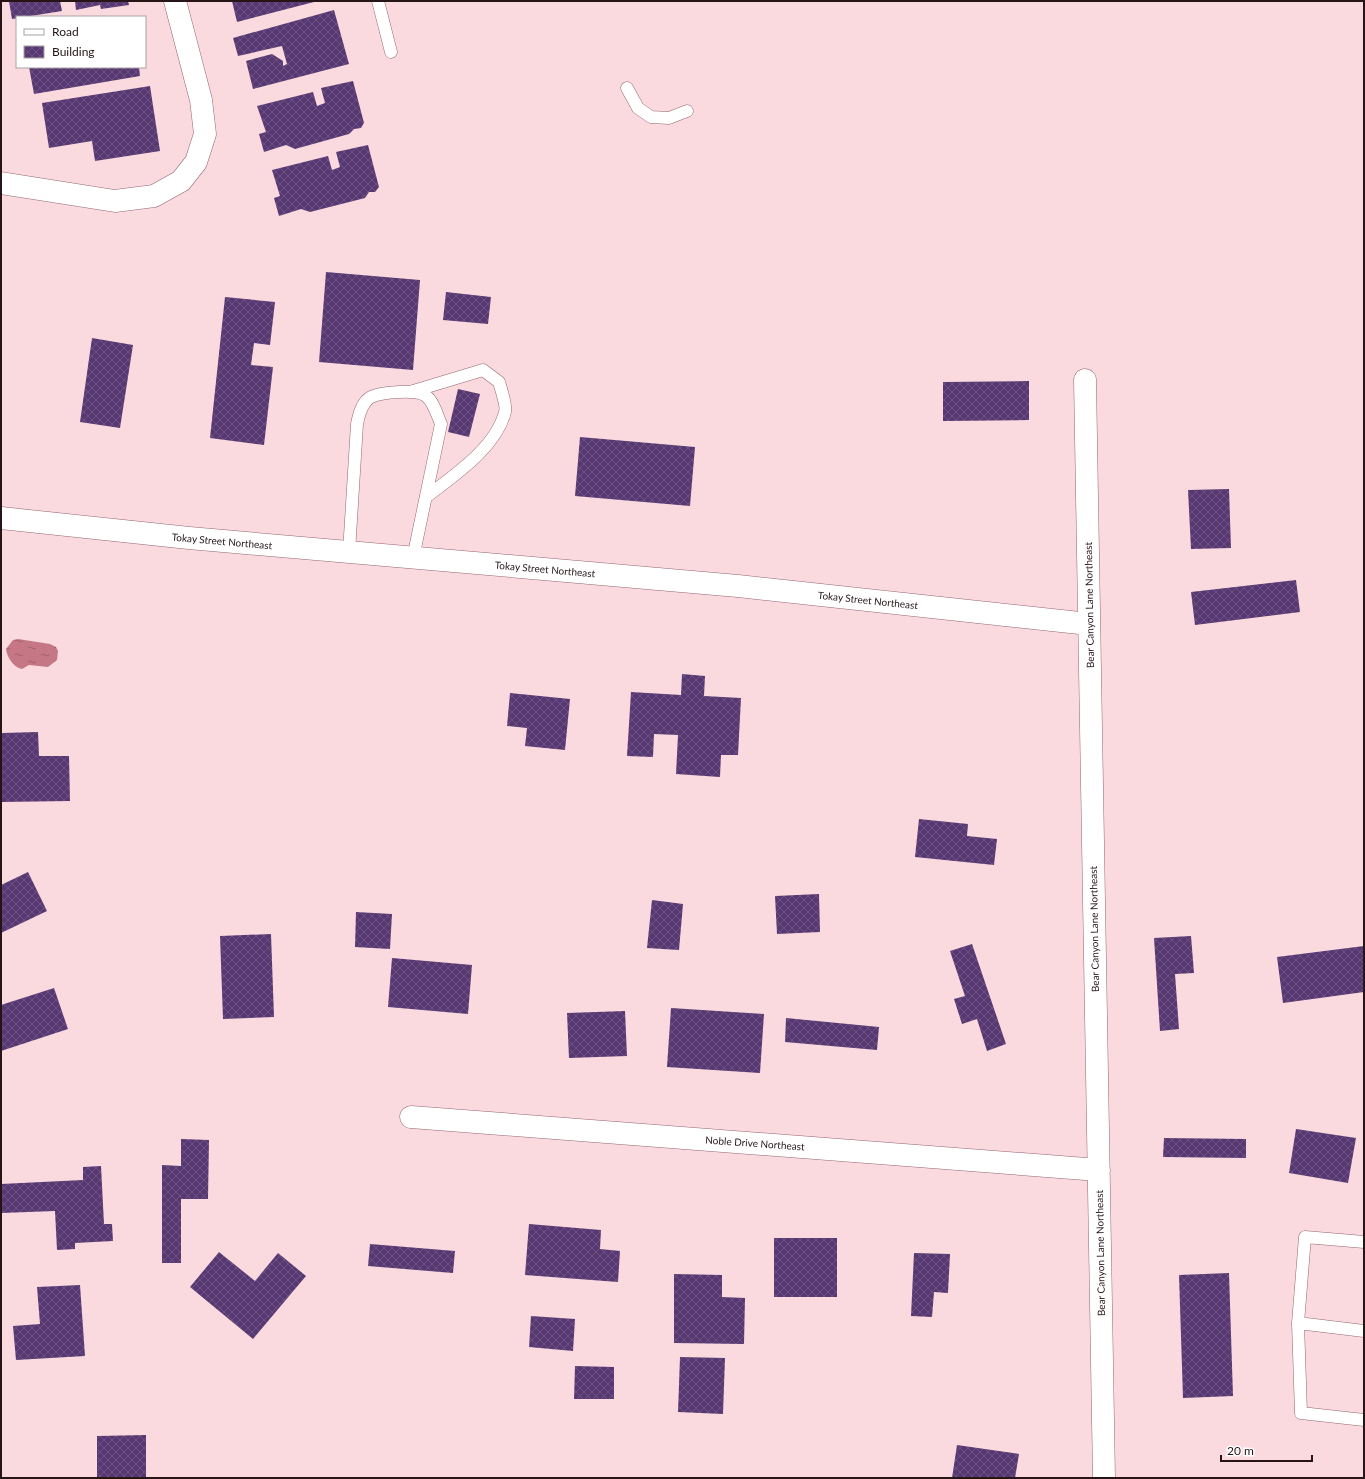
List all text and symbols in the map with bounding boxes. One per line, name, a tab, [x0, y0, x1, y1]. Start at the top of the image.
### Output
legend	[16, 16, 146, 68]
text: Road	[52, 24, 79, 39]
text: Building	[52, 44, 95, 59]
street label: Tokay Street Northeast	[171, 531, 273, 551]
street label: Bear Canyon Lane Northeast	[1082, 541, 1096, 668]
street label: Tokay Street Northeast	[494, 559, 596, 579]
street label: Tokay Street Northeast	[817, 589, 919, 611]
street label: Bear Canyon Lane Northeast	[1087, 865, 1101, 992]
street label: Noble Drive Northeast	[705, 1134, 805, 1152]
street label: Bear Canyon Lane Northeast	[1093, 1189, 1107, 1316]
scale bar	[1221, 1437, 1312, 1463]
text: 20 m	[1227, 1443, 1254, 1458]

